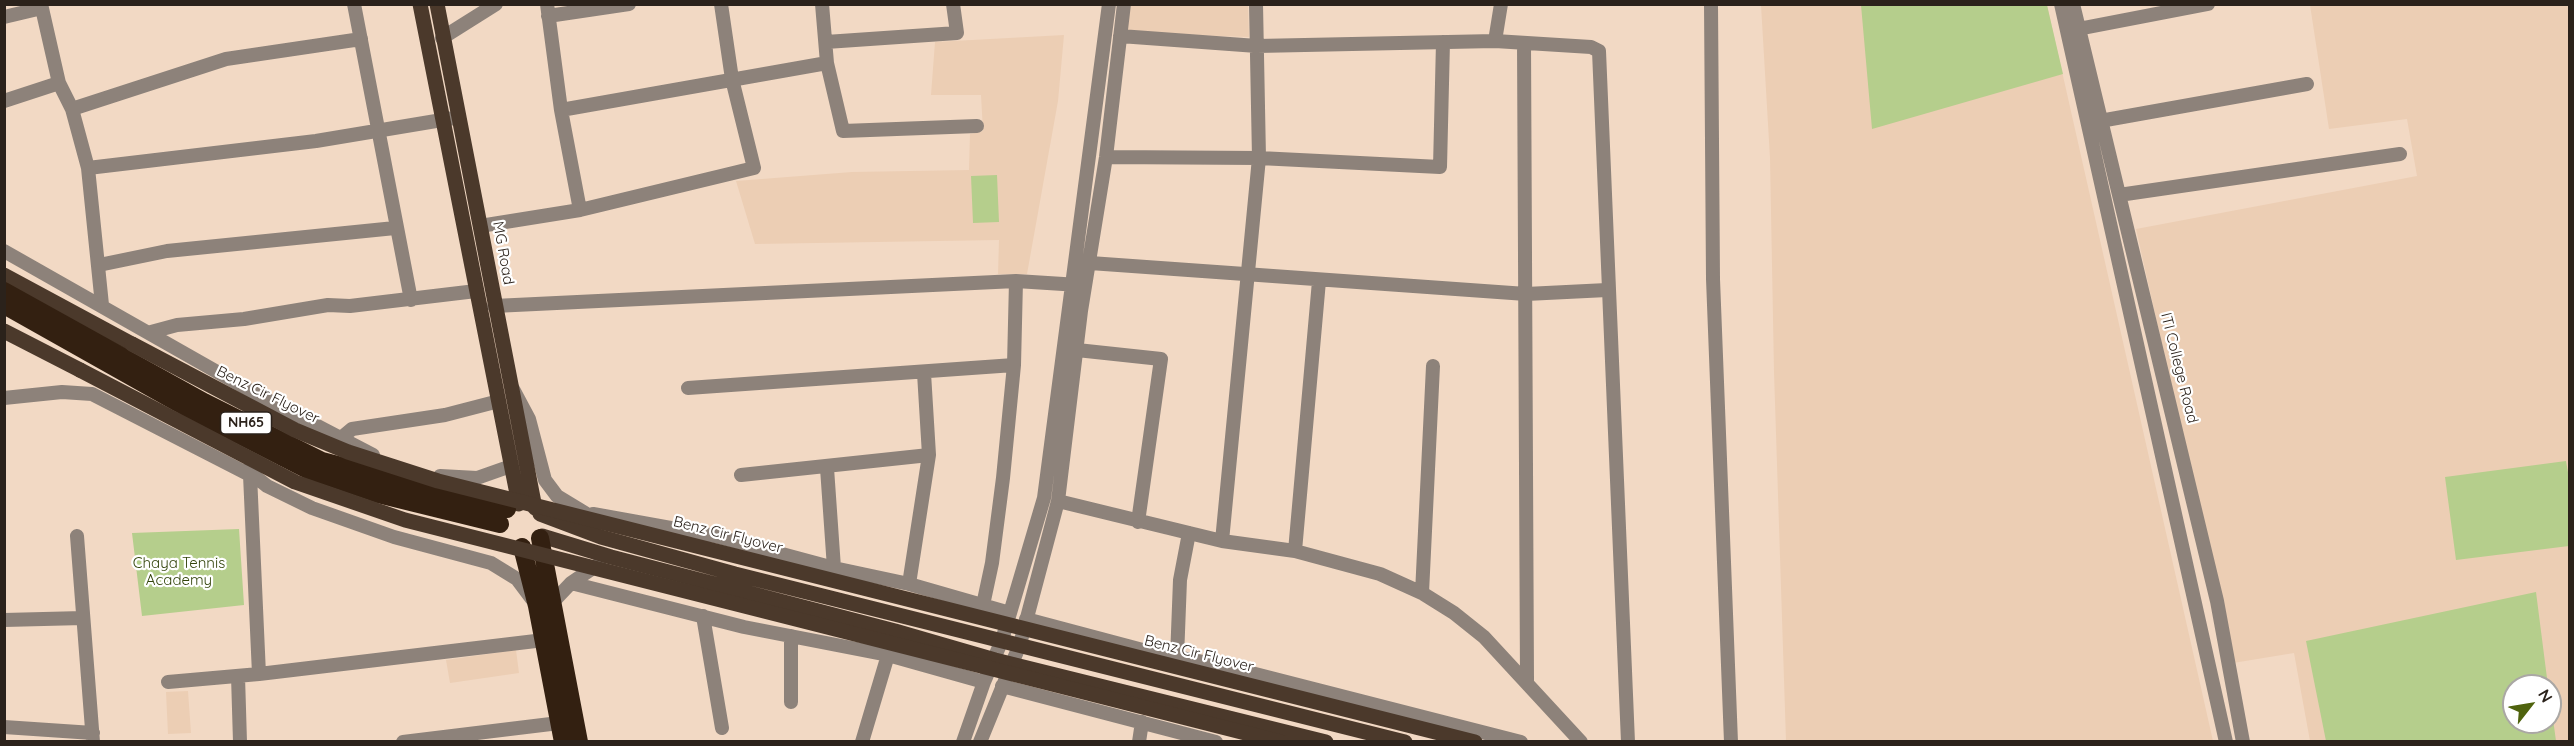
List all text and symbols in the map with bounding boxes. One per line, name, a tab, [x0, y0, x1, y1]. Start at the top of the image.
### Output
street label: MG Road	[489, 220, 517, 286]
street label: ITI College Road	[2157, 311, 2201, 425]
street label: Benz Cir Flyover	[214, 362, 322, 428]
road number: NH65	[220, 412, 272, 434]
street label: Benz Cir Flyover	[671, 513, 785, 557]
park label: Chaya Tennis Academy	[133, 554, 225, 589]
street label: Benz Cir Flyover	[1142, 632, 1256, 676]
north arrow	[2502, 674, 2562, 734]
text: N	[2534, 686, 2557, 706]

